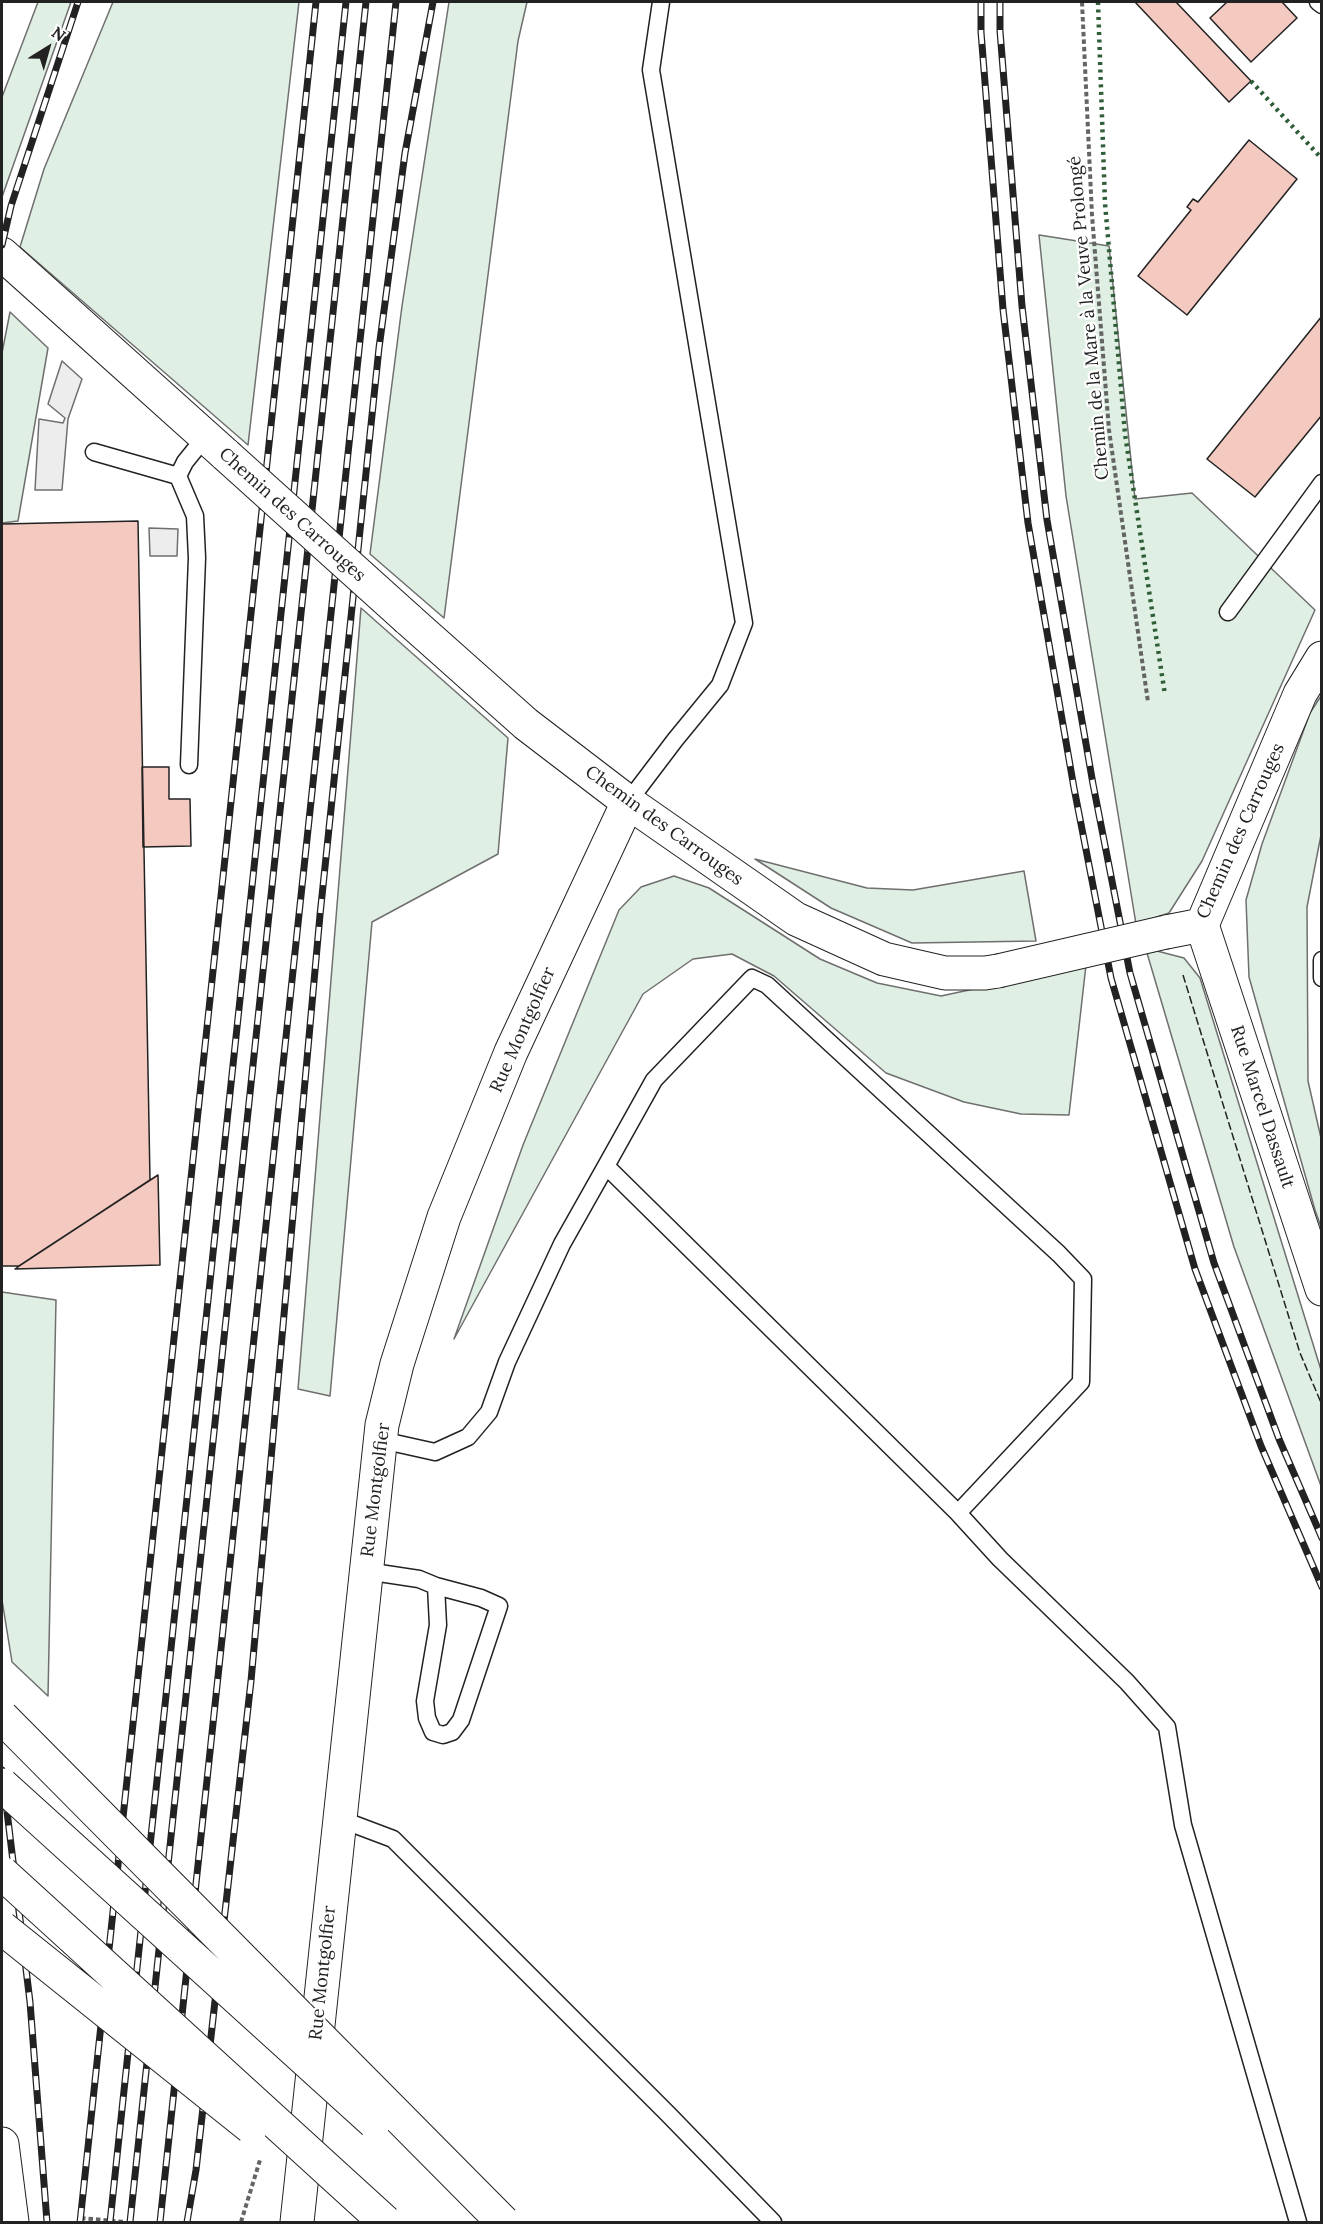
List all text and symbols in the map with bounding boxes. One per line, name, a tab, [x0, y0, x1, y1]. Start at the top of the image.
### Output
north arrow	[18, 18, 78, 78]
text: N	[48, 22, 70, 45]
street label: Chemin de la Mare à la Veuve Prolongé	[1064, 155, 1114, 481]
street label: Chemin des Carrouges	[214, 443, 370, 587]
street label: Chemin des Carrouges	[1192, 740, 1290, 922]
street label: Chemin des Carrouges	[581, 761, 747, 891]
street label: Rue Montgolfier	[486, 964, 560, 1096]
street label: Rue Marcel Dassault	[1225, 1023, 1299, 1191]
street label: Rue Montgolfier	[357, 1422, 395, 1558]
street label: Rue Montgolfier	[305, 1905, 341, 2041]

